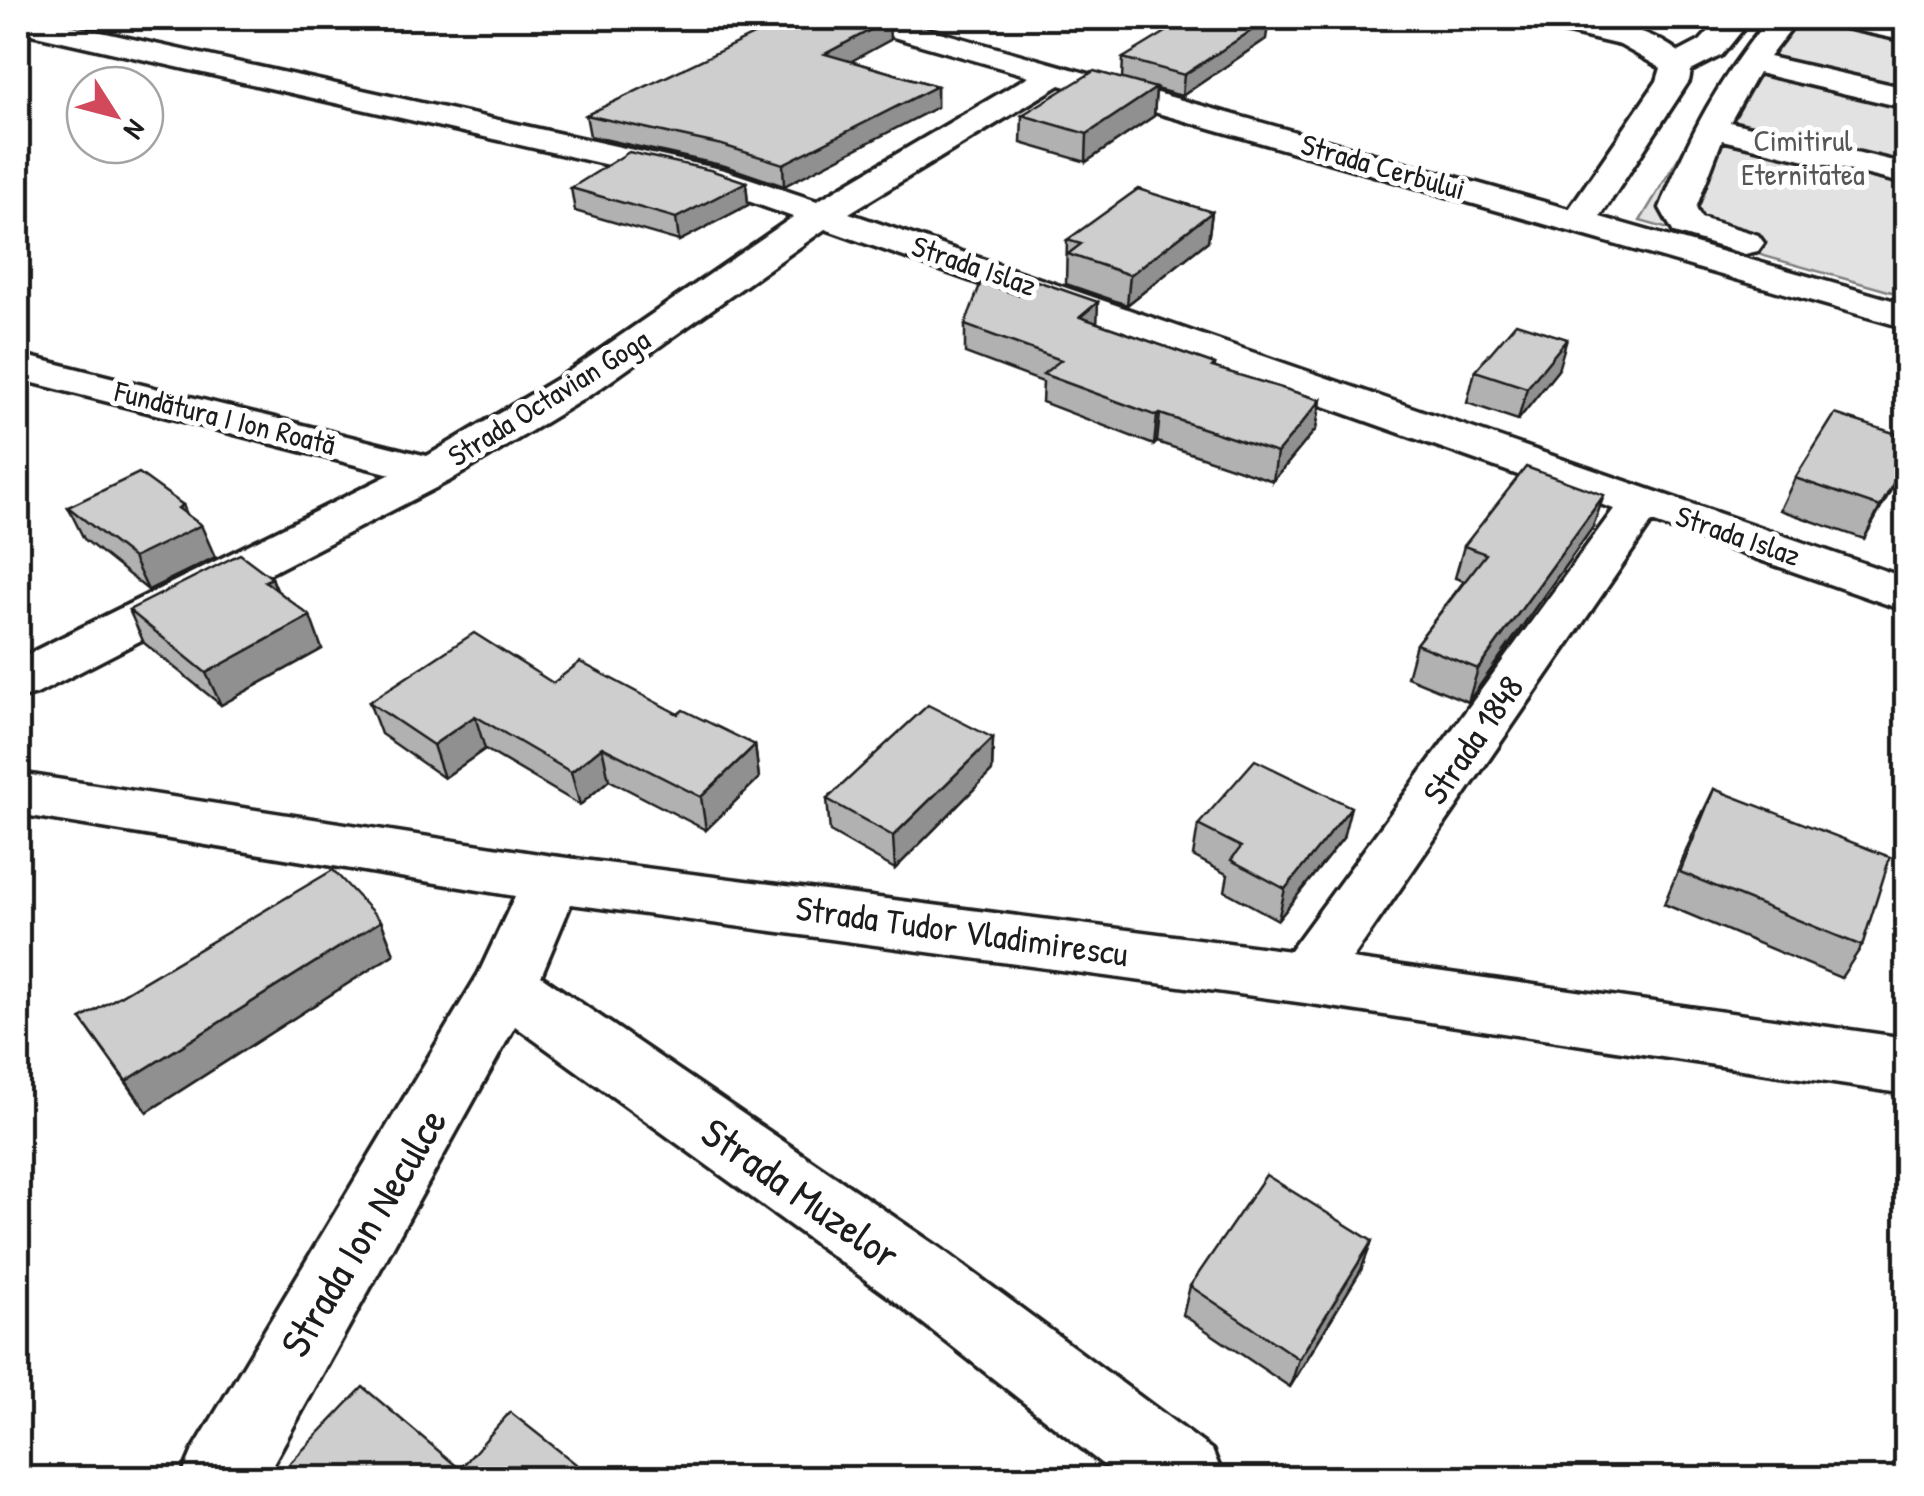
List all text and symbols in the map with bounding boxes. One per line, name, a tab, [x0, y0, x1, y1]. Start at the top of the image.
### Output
north arrow	[65, 65, 165, 165]
text: N	[115, 112, 155, 147]
park label: Cimitirul Eternitatea	[1741, 120, 1865, 194]
street label: Strada Cerbului	[1297, 124, 1470, 209]
street label: Strada Islaz	[907, 225, 1042, 305]
street label: Strada Octavian Goga	[440, 319, 657, 475]
street label: Fundătura I Ion Roată	[110, 370, 340, 464]
street label: Strada Islaz	[1671, 495, 1806, 575]
street label: Strada 1848	[1411, 666, 1534, 813]
street label: Strada Tudor Vladimirescu	[793, 884, 1131, 977]
street label: Strada Ion Neculce	[266, 1097, 459, 1367]
street label: Strada Muzelor	[691, 1103, 912, 1282]

